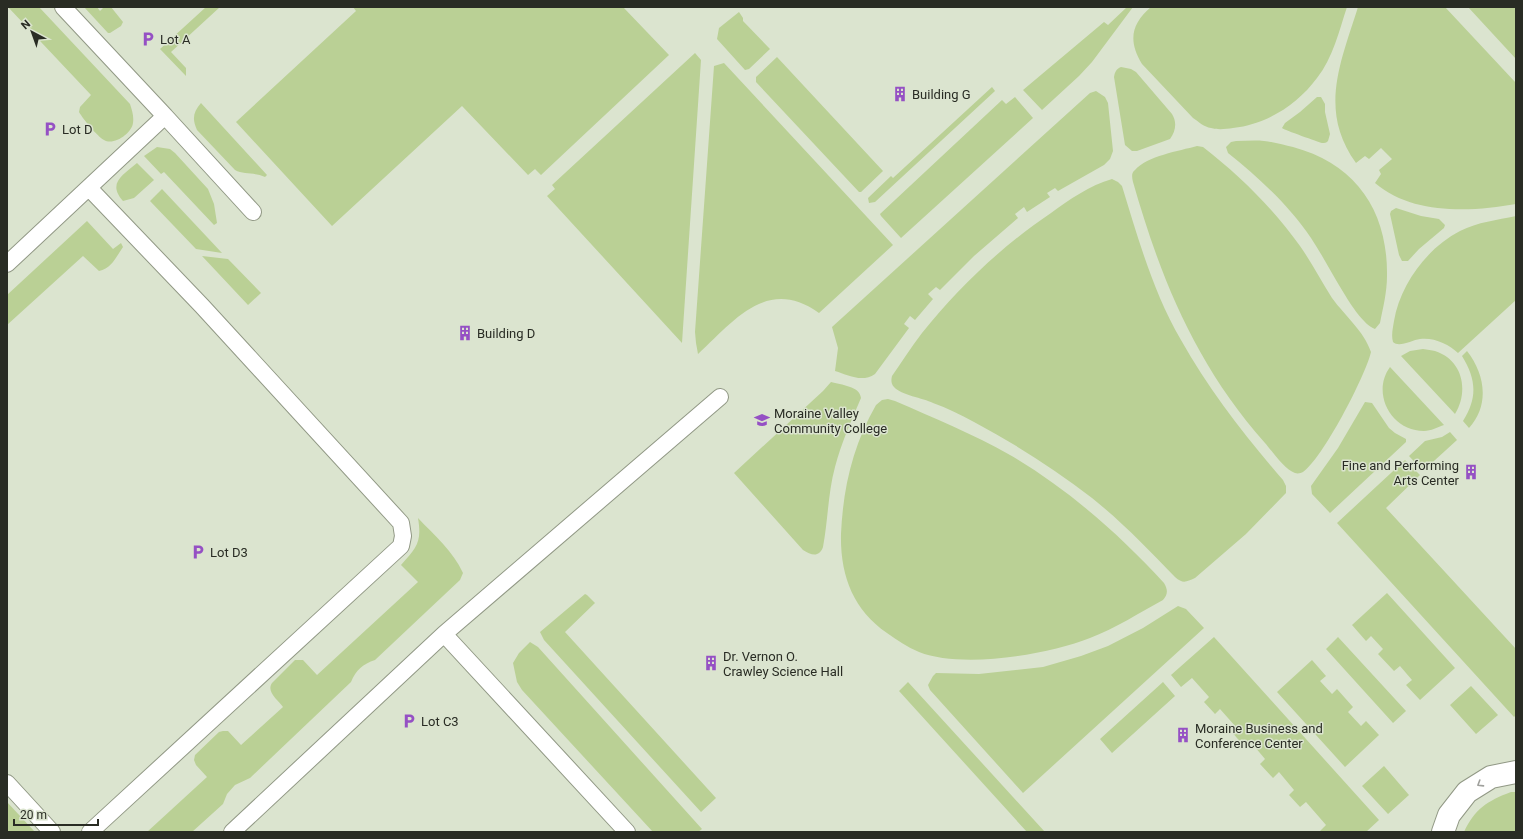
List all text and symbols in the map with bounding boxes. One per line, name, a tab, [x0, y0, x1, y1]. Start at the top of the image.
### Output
north arrow	[12, 12, 52, 52]
text: N	[19, 17, 33, 32]
parking icon: Lot A	[139, 30, 157, 48]
place label: Lot A	[160, 32, 191, 47]
building icon: Building G	[891, 85, 909, 103]
place label: Building G	[912, 87, 971, 102]
parking icon: Lot D	[41, 120, 59, 138]
place label: Lot D	[62, 122, 92, 137]
building icon: Building D	[456, 324, 474, 342]
place label: Building D	[477, 326, 535, 341]
place label: Moraine Valley Community College	[774, 406, 887, 436]
school or university icon: Moraine Valley Community College	[753, 411, 771, 429]
place label: Fine and Performing Arts Center	[1342, 458, 1460, 488]
building icon: Fine and Performing Arts Center	[1462, 463, 1480, 481]
parking icon: Lot D3	[189, 543, 207, 561]
place label: Lot D3	[210, 545, 248, 560]
place label: Dr. Vernon O. Crawley Science Hall	[723, 649, 843, 679]
building icon: Dr. Vernon O. Crawley Science Hall	[702, 654, 720, 672]
parking icon: Lot C3	[400, 712, 418, 730]
place label: Lot C3	[421, 714, 459, 729]
place label: Moraine Business and Conference Center	[1195, 721, 1323, 751]
building icon: Moraine Business and Conference Center	[1174, 726, 1192, 744]
one-way arrow	[1477, 780, 1484, 787]
scale bar	[14, 801, 98, 827]
text: 20 m	[20, 808, 47, 822]

